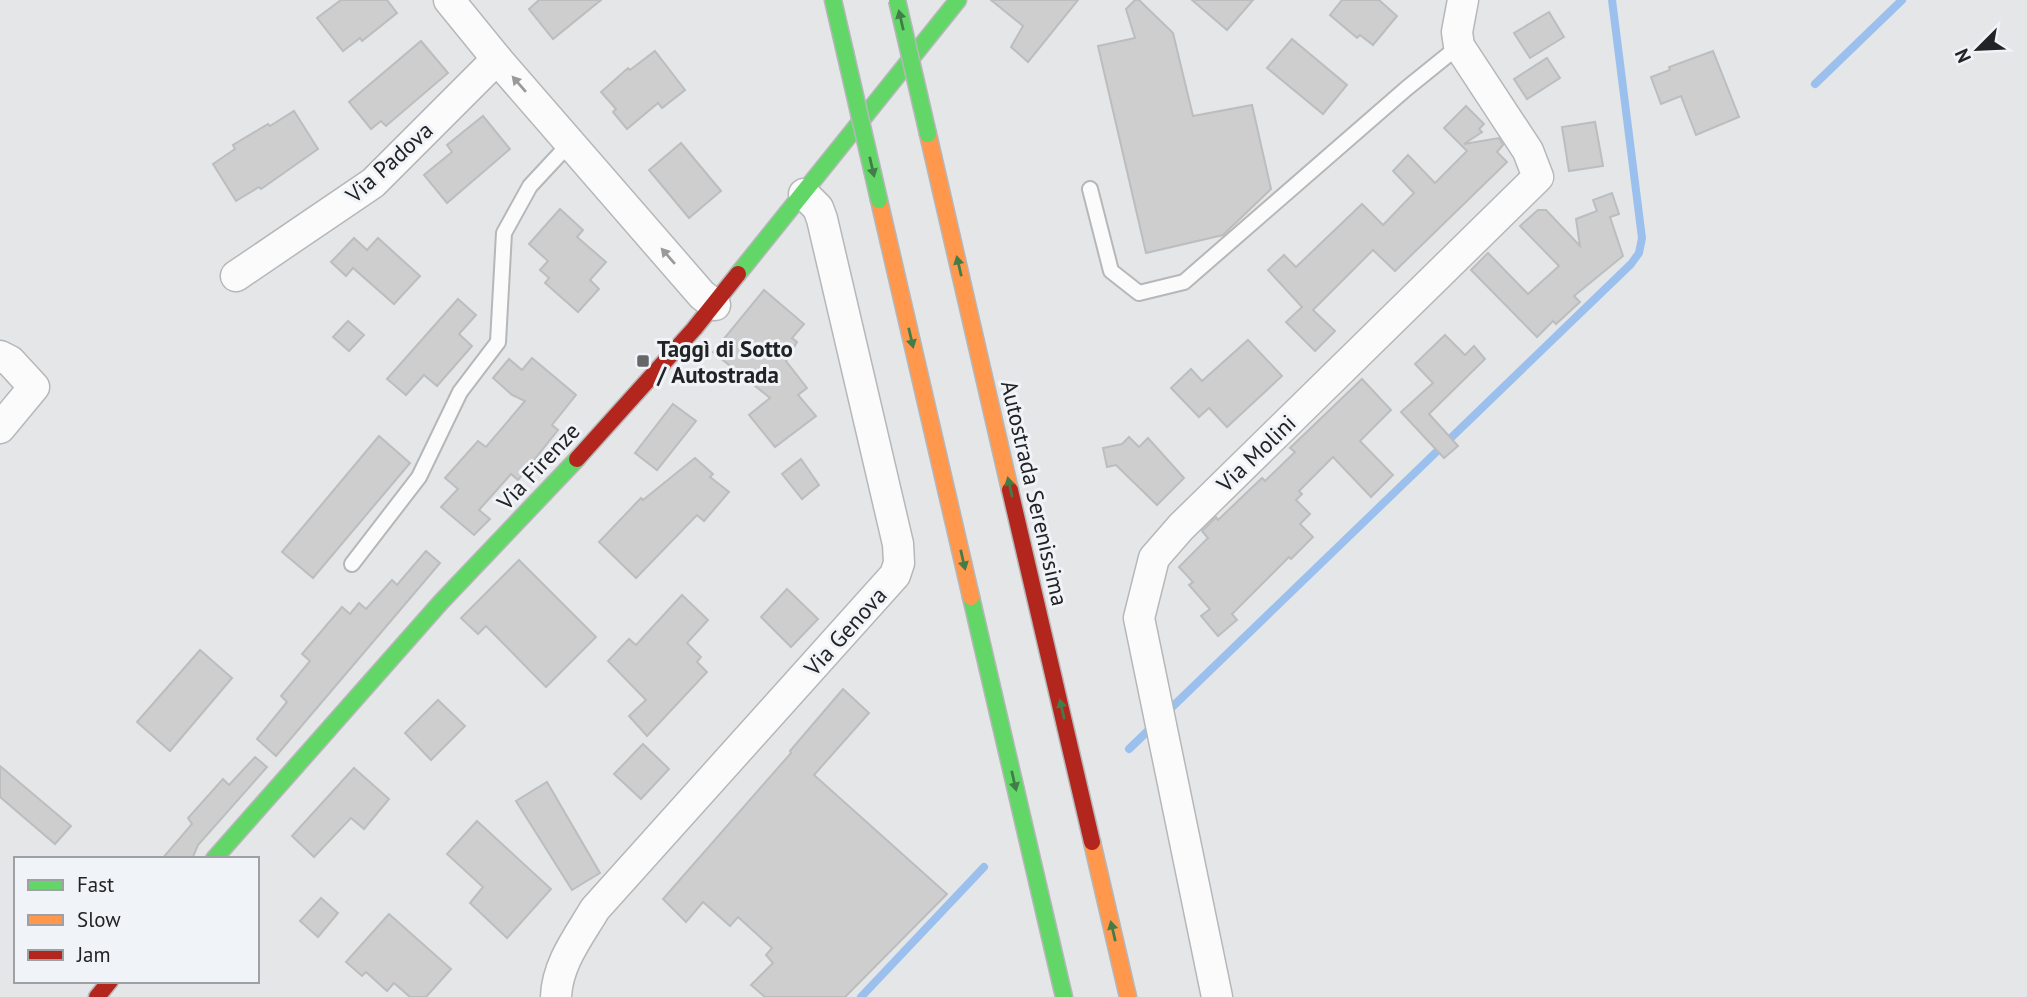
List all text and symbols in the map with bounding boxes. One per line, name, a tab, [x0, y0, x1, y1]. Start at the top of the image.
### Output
one-way arrow	[896, 9, 907, 31]
north arrow	[1943, 14, 2013, 84]
text: N	[1949, 45, 1976, 66]
one-way arrow	[512, 76, 527, 93]
street label: Via Padova	[339, 115, 439, 209]
one-way arrow	[866, 156, 877, 178]
one-way arrow	[661, 248, 676, 265]
one-way arrow	[953, 255, 964, 277]
one-way arrow	[906, 327, 917, 349]
place label: Taggì di Sotto / Autostrada	[656, 334, 793, 389]
marker: Taggì di Sotto / Autostrada	[635, 353, 651, 369]
street label: Autostrada Serenissima	[995, 378, 1075, 608]
street label: Via Molini	[1210, 408, 1302, 498]
street label: Via Firenze	[490, 416, 586, 516]
one-way arrow	[1004, 476, 1015, 498]
one-way arrow	[957, 549, 968, 571]
street label: Via Genova	[797, 581, 892, 682]
one-way arrow	[1056, 698, 1067, 720]
one-way arrow	[1009, 770, 1020, 792]
legend	[14, 857, 259, 983]
text: Fast	[77, 871, 114, 898]
text: Slow	[77, 906, 121, 933]
one-way arrow	[1107, 919, 1118, 941]
text: Jam	[76, 941, 111, 968]

